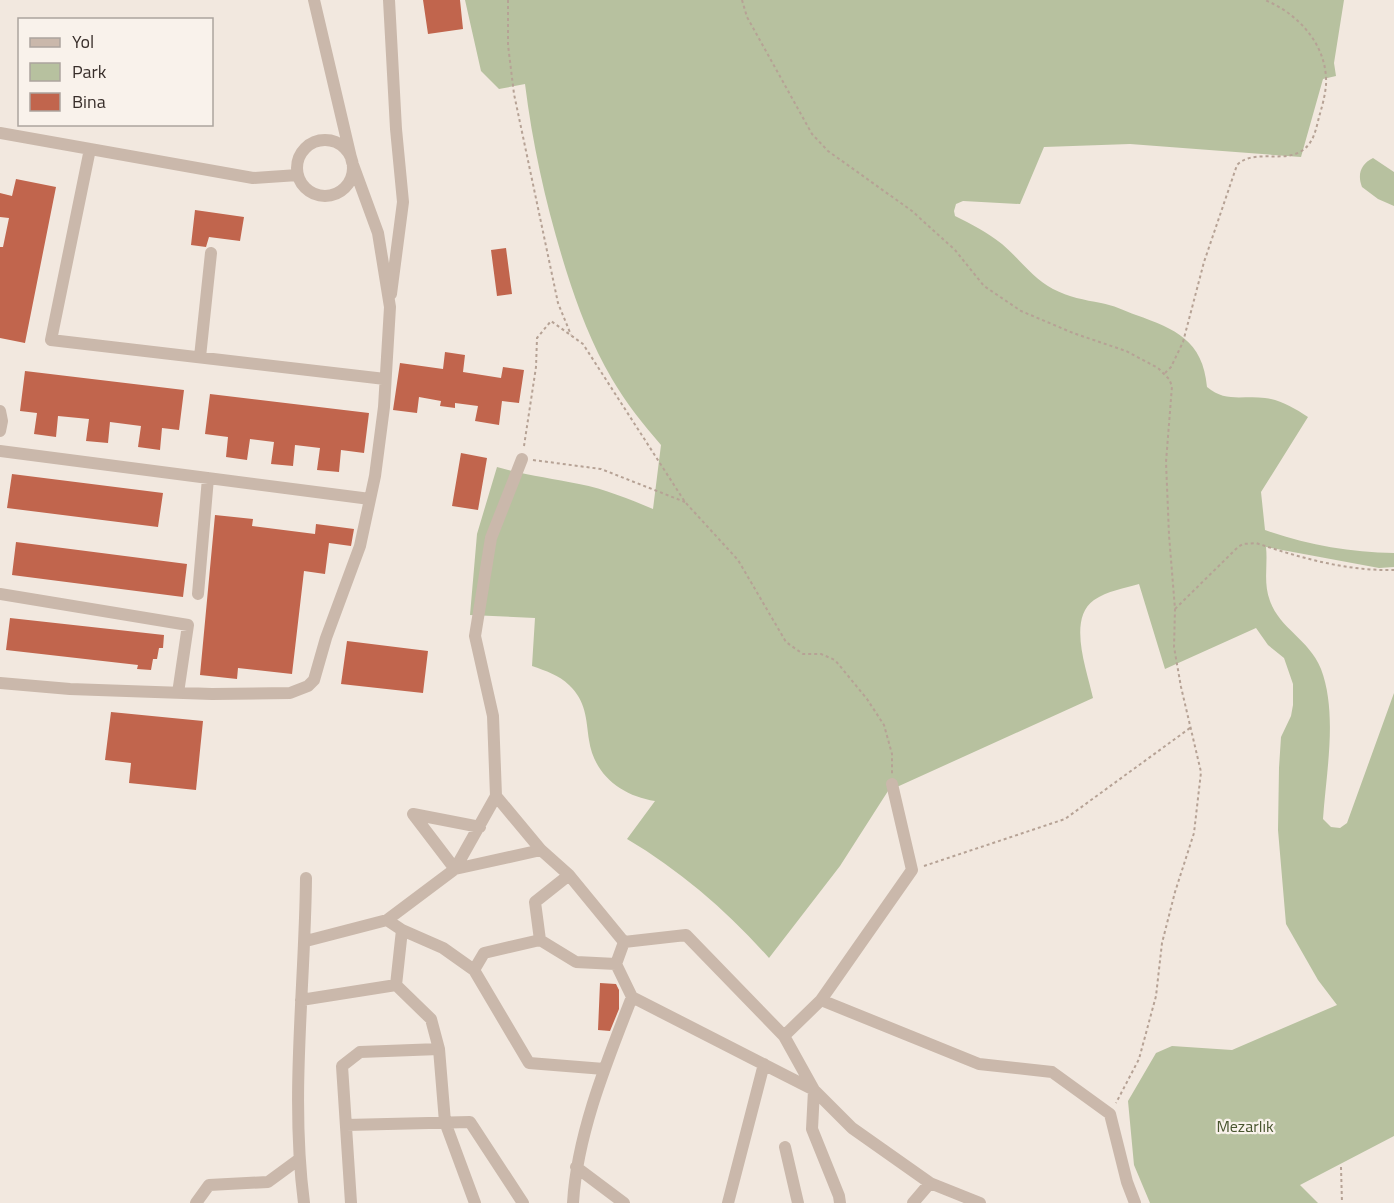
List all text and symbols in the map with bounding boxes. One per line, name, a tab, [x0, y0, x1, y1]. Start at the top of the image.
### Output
legend	[18, 18, 213, 126]
text: Yol	[72, 28, 94, 55]
text: Park	[72, 58, 107, 85]
text: Bina	[72, 88, 106, 115]
park label: Mezarlık	[1216, 1114, 1274, 1138]

